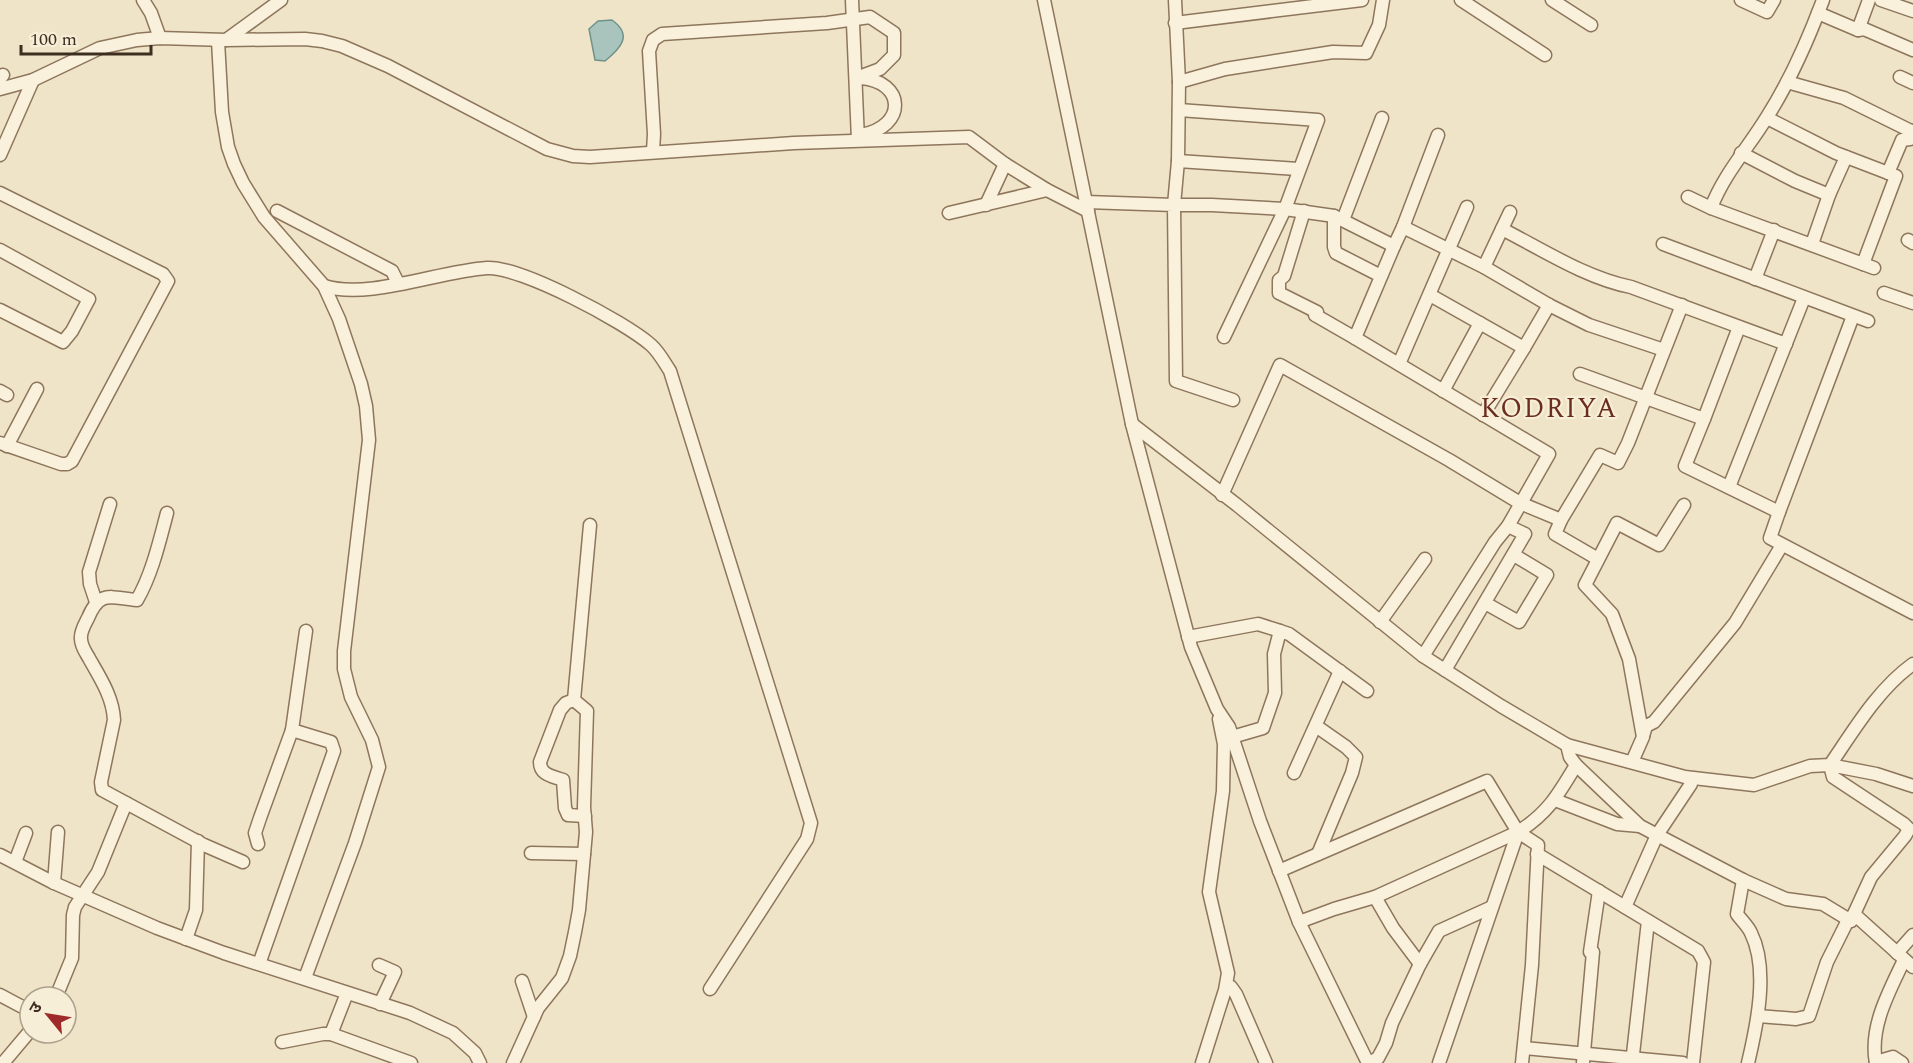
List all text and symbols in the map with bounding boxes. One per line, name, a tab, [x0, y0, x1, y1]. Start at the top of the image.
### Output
scale bar	[21, 18, 152, 56]
text: 100 m	[30, 26, 77, 53]
district label: KODRIYA	[1480, 388, 1618, 430]
north arrow	[18, 985, 78, 1045]
text: उ	[23, 997, 49, 1018]

